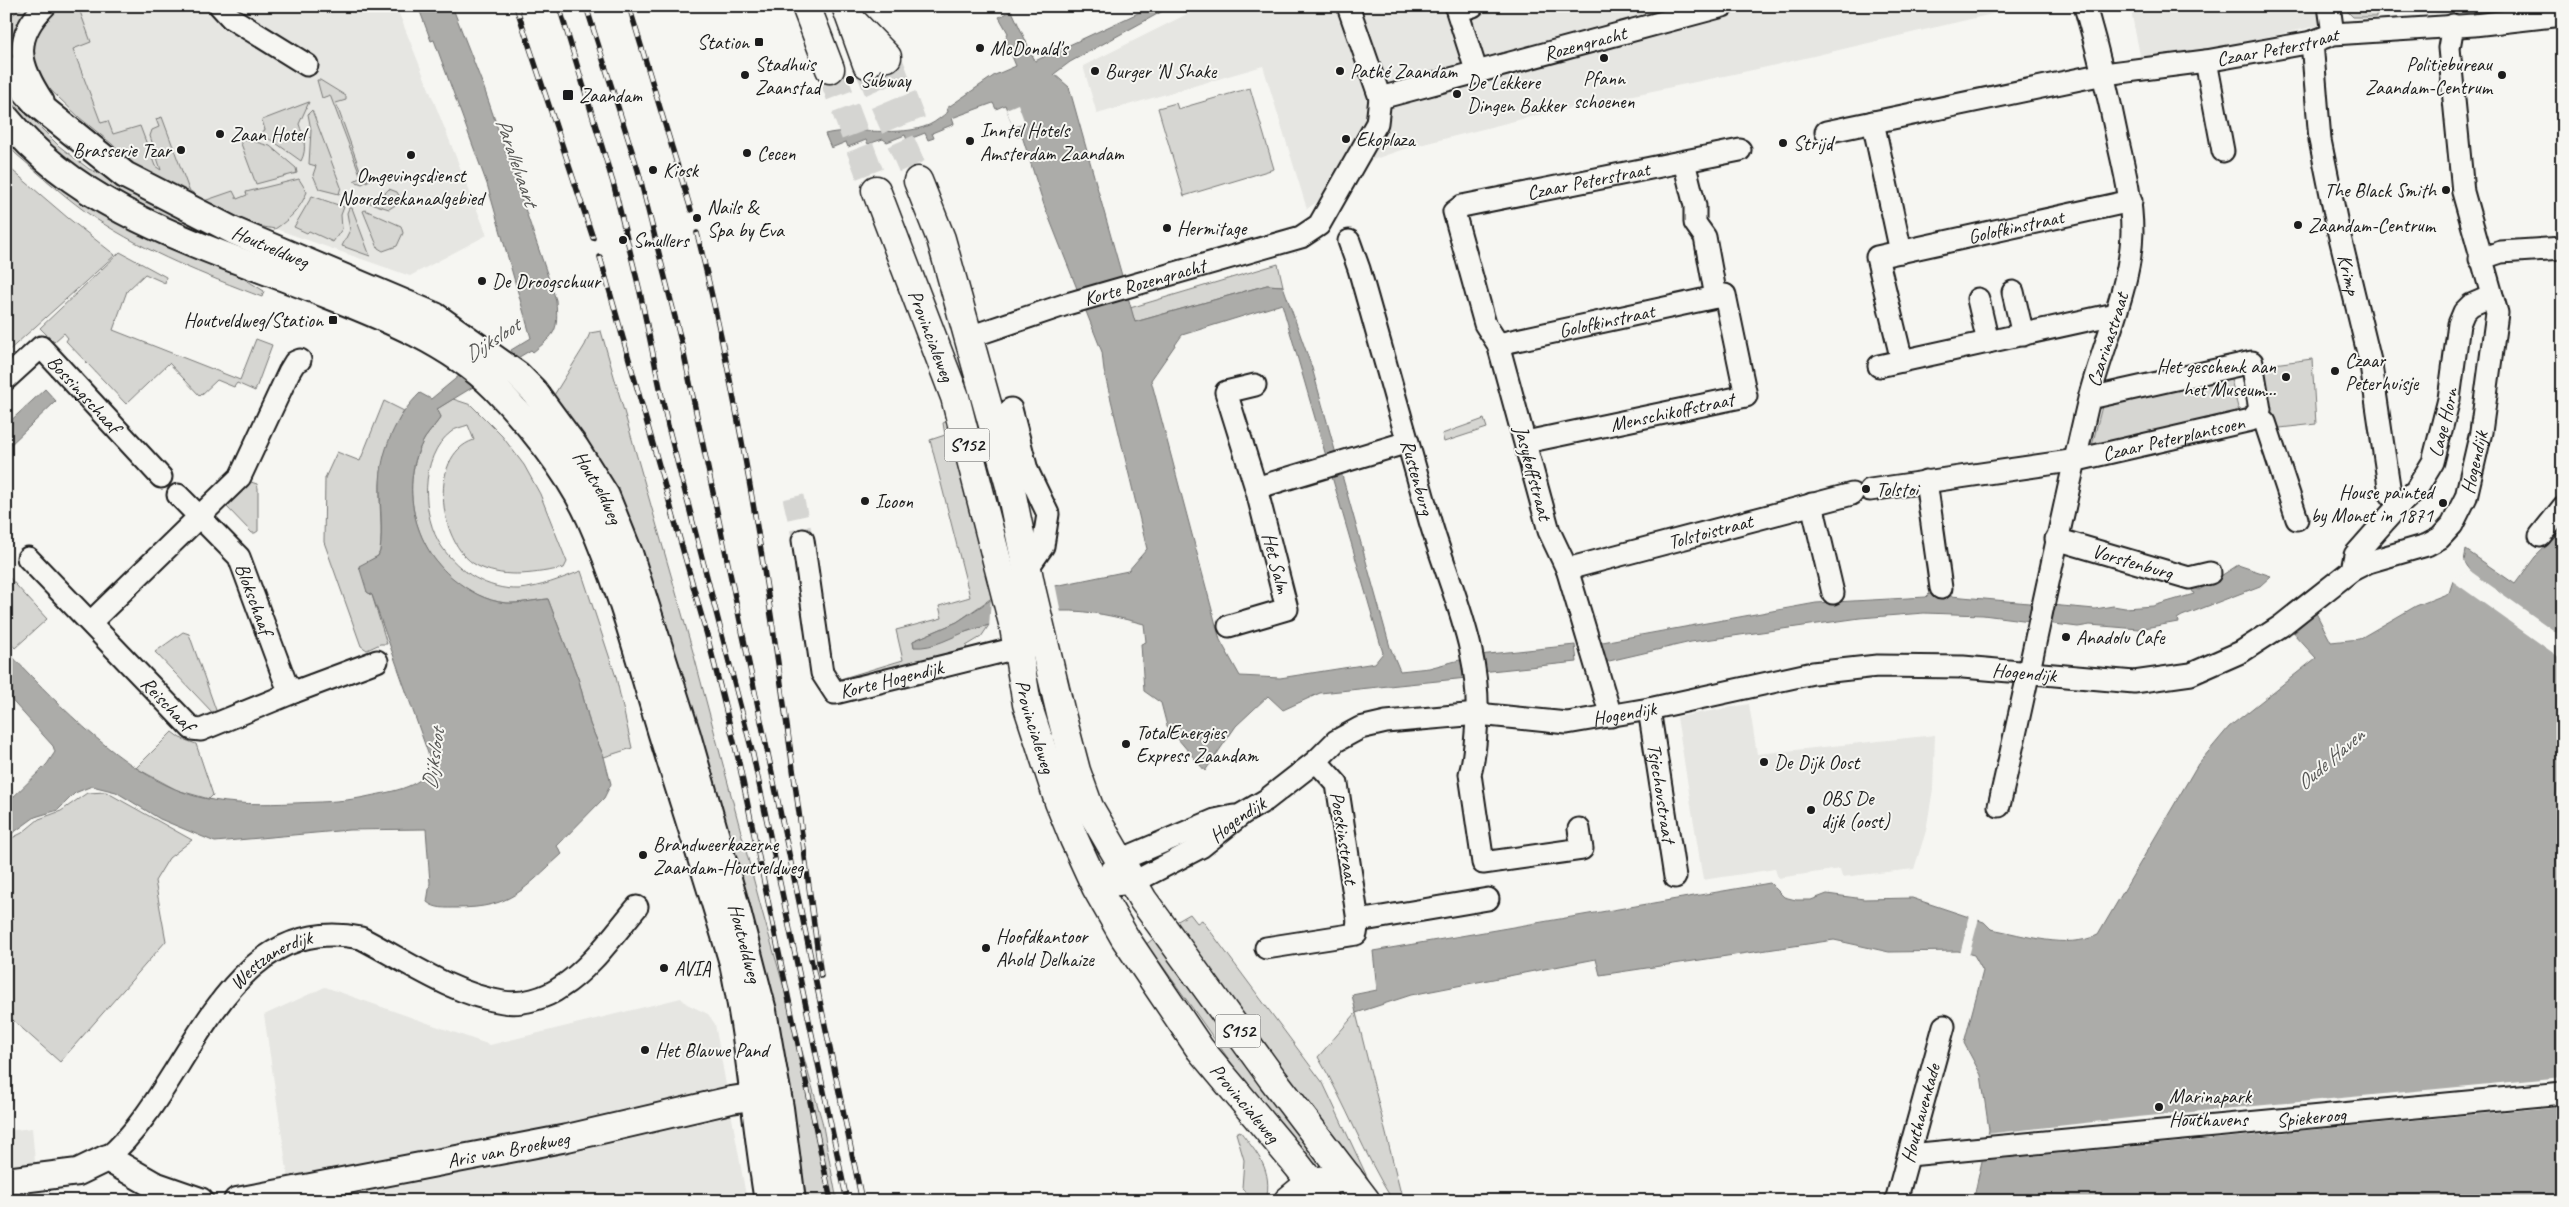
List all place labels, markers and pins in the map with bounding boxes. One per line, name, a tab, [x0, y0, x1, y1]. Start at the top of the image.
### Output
place label: Station	[697, 30, 750, 55]
marker: Station	[753, 36, 765, 48]
place label: McDonald's	[990, 36, 1070, 61]
marker: McDonald's	[974, 42, 986, 54]
place label: Stadhuis Zaanstad	[755, 52, 823, 100]
marker: Pfann schoenen	[1598, 52, 1610, 64]
place label: Politiebureau Zaandam-Centrum	[2365, 52, 2494, 100]
place label: Burger 'N Shake	[1105, 59, 1218, 84]
place label: Pathé Zaandam	[1350, 59, 1458, 84]
marker: Burger 'N Shake	[1089, 65, 1101, 77]
marker: Pathé Zaandam	[1334, 65, 1346, 77]
place label: Pfann schoenen	[1574, 66, 1635, 114]
place label: Subway	[860, 68, 913, 93]
marker: Stadhuis Zaanstad	[739, 69, 751, 81]
marker: Politiebureau Zaandam-Centrum	[2496, 69, 2508, 81]
place label: De Lekkere Dingen Bakker	[1467, 70, 1568, 118]
marker: Subway	[844, 74, 856, 86]
place label: Zaandam	[579, 83, 643, 108]
marker: Zaandam	[561, 88, 575, 102]
marker: De Lekkere Dingen Bakker	[1451, 88, 1463, 100]
place label: Inntel Hotels Amsterdam Zaandam	[980, 118, 1125, 166]
place label: Zaan Hotel	[230, 122, 309, 147]
place label: Ekoplaza	[1356, 127, 1416, 152]
marker: Zaan Hotel	[214, 128, 226, 140]
place label: Strijd	[1793, 131, 1836, 156]
marker: Ekoplaza	[1340, 133, 1352, 145]
marker: Inntel Hotels Amsterdam Zaandam	[964, 135, 976, 147]
marker: Strijd	[1777, 137, 1789, 149]
place label: Brasserie Tzar	[73, 138, 173, 163]
place label: Cecen	[757, 141, 797, 166]
marker: Brasserie Tzar	[175, 144, 187, 156]
marker: Cecen	[741, 147, 753, 159]
marker: Omgevingsdienst Noordzeekanaalgebied	[405, 149, 417, 161]
place label: Kiosk	[663, 158, 700, 183]
place label: Omgevingsdienst Noordzeekanaalgebied	[338, 163, 487, 211]
marker: Kiosk	[647, 164, 659, 176]
place label: The Black Smith	[2324, 178, 2438, 203]
marker: The Black Smith	[2440, 184, 2452, 196]
place label: Nails & Spa by Eva	[707, 195, 785, 243]
marker: Nails & Spa by Eva	[691, 212, 703, 224]
place label: Zaandam-Centrum	[2308, 213, 2437, 238]
place label: Hermitage	[1177, 216, 1248, 241]
marker: Zaandam-Centrum	[2292, 219, 2304, 231]
marker: Hermitage	[1161, 222, 1173, 234]
place label: Smullers	[633, 228, 691, 253]
marker: Smullers	[617, 234, 629, 246]
place label: De Droogschuur	[492, 269, 602, 294]
marker: De Droogschuur	[476, 275, 488, 287]
place label: Houtveldweg/Station	[184, 308, 324, 333]
marker: Houtveldweg/Station	[327, 314, 339, 326]
place label: Czaar Peterhuisje	[2345, 348, 2420, 396]
place label: Het geschenk aan het Museum...	[2157, 354, 2277, 402]
marker: Czaar Peterhuisje	[2329, 365, 2341, 377]
marker: Het geschenk aan het Museum...	[2280, 371, 2292, 383]
place label: Tolstoi	[1876, 477, 1920, 502]
place label: House painted by Monet in 1871	[2311, 480, 2436, 528]
marker: Tolstoi	[1860, 483, 1872, 495]
place label: Icoon	[875, 489, 914, 514]
marker: Icoon	[859, 495, 871, 507]
marker: House painted by Monet in 1871	[2437, 497, 2449, 509]
place label: Anadolu Cafe	[2076, 625, 2166, 650]
marker: Anadolu Cafe	[2060, 631, 2072, 643]
place label: TotalEnergies Express Zaandam	[1136, 720, 1260, 768]
marker: TotalEnergies Express Zaandam	[1120, 738, 1132, 750]
place label: De Dijk Oost	[1774, 750, 1861, 775]
marker: De Dijk Oost	[1758, 756, 1770, 768]
place label: OBS De dijk (oost)	[1821, 786, 1891, 834]
marker: OBS De dijk (oost)	[1805, 804, 1817, 816]
place label: Brandweerkazerne Zaandam-Houtveldweg	[653, 832, 805, 880]
marker: Brandweerkazerne Zaandam-Houtveldweg	[637, 849, 649, 861]
place label: Hoofdkantoor Ahold Delhaize	[996, 924, 1095, 972]
marker: Hoofdkantoor Ahold Delhaize	[980, 942, 992, 954]
place label: AVIA	[674, 956, 712, 981]
marker: AVIA	[658, 962, 670, 974]
place label: Het Blauwe Pand	[655, 1038, 771, 1063]
marker: Het Blauwe Pand	[639, 1044, 651, 1056]
place label: Marinapark Houthavens	[2169, 1084, 2253, 1132]
marker: Marinapark Houthavens	[2153, 1101, 2165, 1113]

